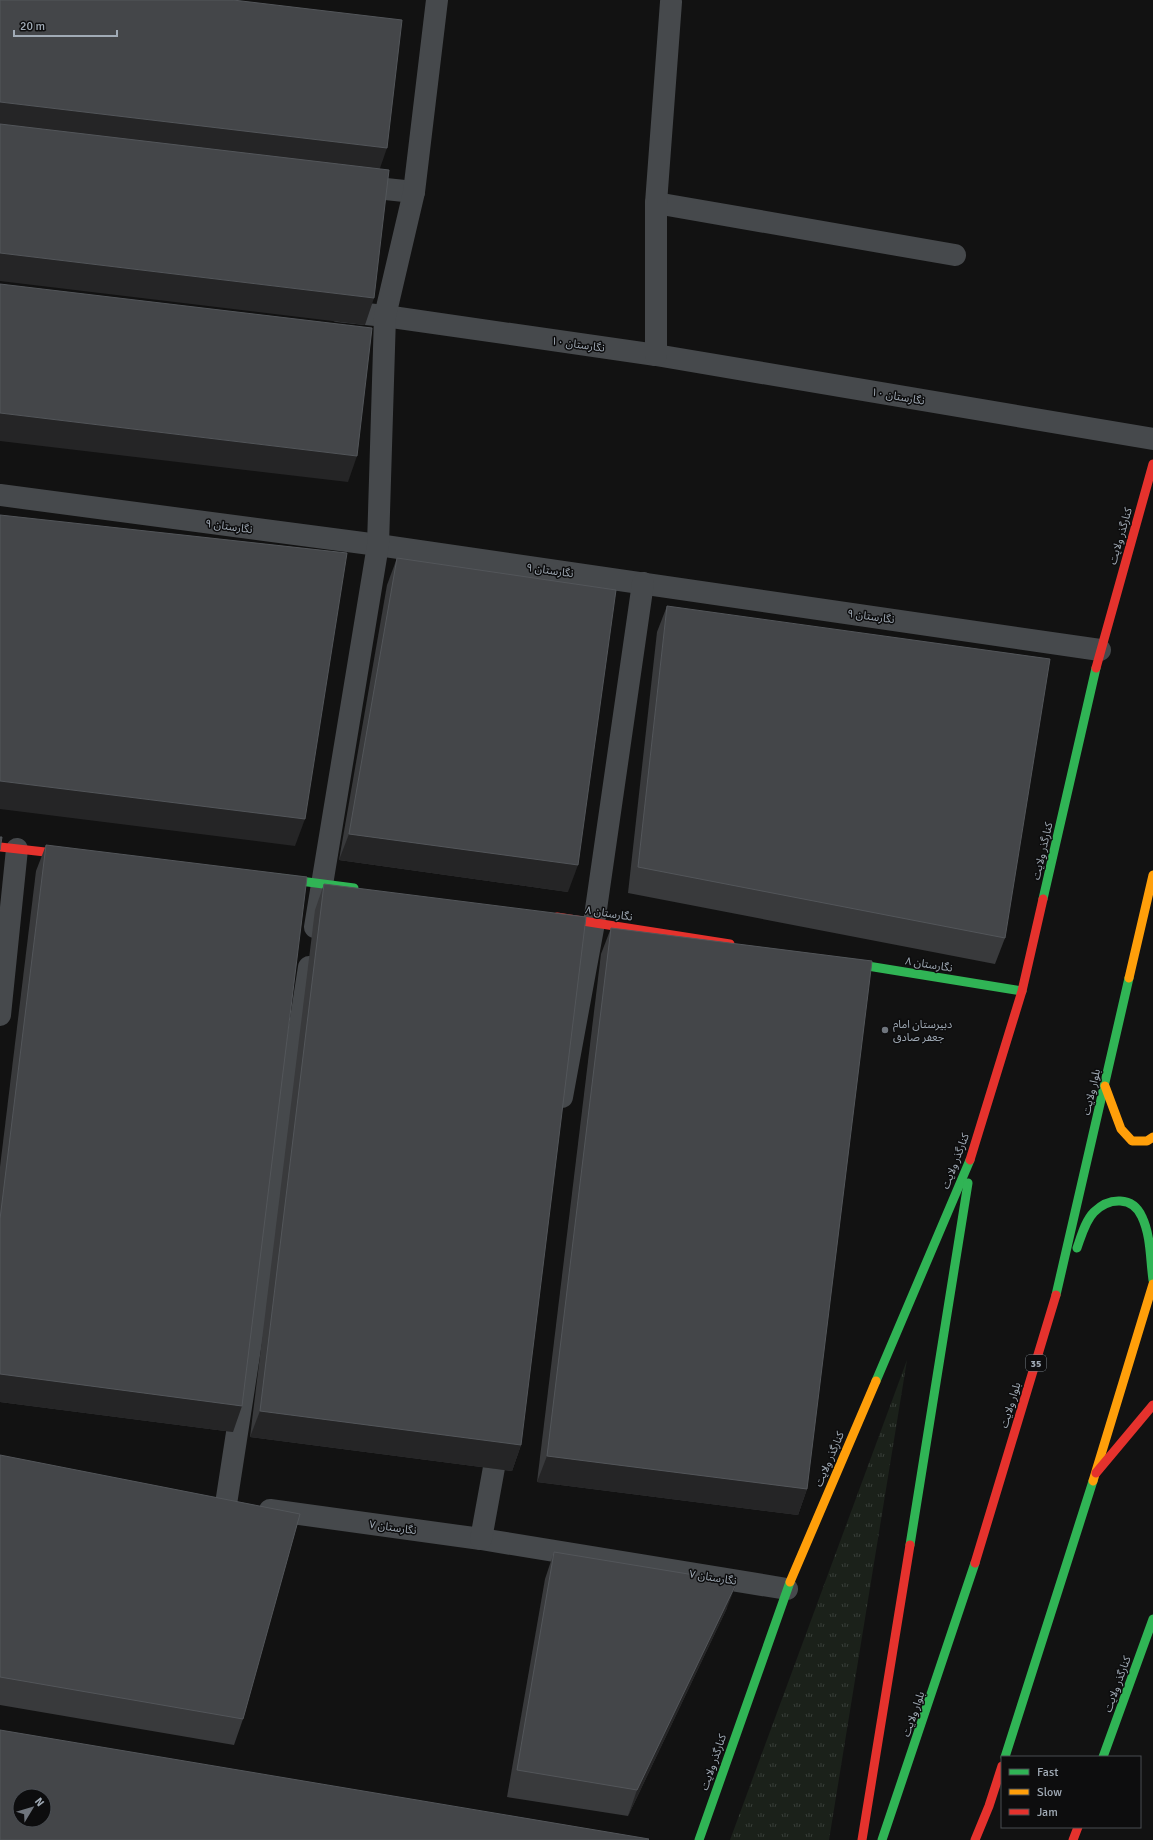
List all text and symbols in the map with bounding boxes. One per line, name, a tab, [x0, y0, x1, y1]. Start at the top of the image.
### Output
scale bar	[14, 12, 117, 38]
text: 20 m	[20, 19, 45, 34]
street label: نگارستان ۱۰	[550, 334, 606, 355]
street label: نگارستان ۱۰	[870, 385, 926, 408]
street label: کنارگذر ولایت	[1106, 506, 1135, 566]
street label: نگارستان ۹	[204, 517, 253, 536]
street label: نگارستان ۹	[525, 561, 574, 580]
street label: نگارستان ۹	[846, 607, 895, 626]
street label: کنارگذر ولایت	[1030, 821, 1056, 881]
street label: نگارستان ۸	[584, 903, 634, 924]
street label: نگارستان ۸	[904, 954, 954, 975]
place label: دبیرستان امام جعفر صادق	[893, 1018, 952, 1044]
marker: دبیرستان امام جعفر صادق	[880, 1025, 890, 1035]
street label: بلوار ولایت	[1080, 1068, 1103, 1117]
street label: کنارگذر ولایت	[939, 1131, 972, 1191]
road number: 35	[1026, 1355, 1046, 1371]
street label: بلوار ولایت	[997, 1381, 1024, 1430]
street label: کنارگذر ولایت	[812, 1429, 847, 1489]
street label: نگارستان ۷	[368, 1518, 417, 1537]
street label: نگارستان ۷	[688, 1567, 738, 1588]
street label: کنارگذر ولایت	[1101, 1654, 1134, 1714]
street label: بلوار ولایت	[900, 1690, 927, 1739]
street label: کنارگذر ولایت	[698, 1732, 729, 1792]
legend	[1001, 1756, 1141, 1828]
text: Fast	[1037, 1765, 1058, 1780]
text: Slow	[1037, 1785, 1062, 1800]
north arrow	[12, 1788, 52, 1828]
text: N	[32, 1795, 47, 1809]
text: Jam	[1037, 1805, 1058, 1820]

